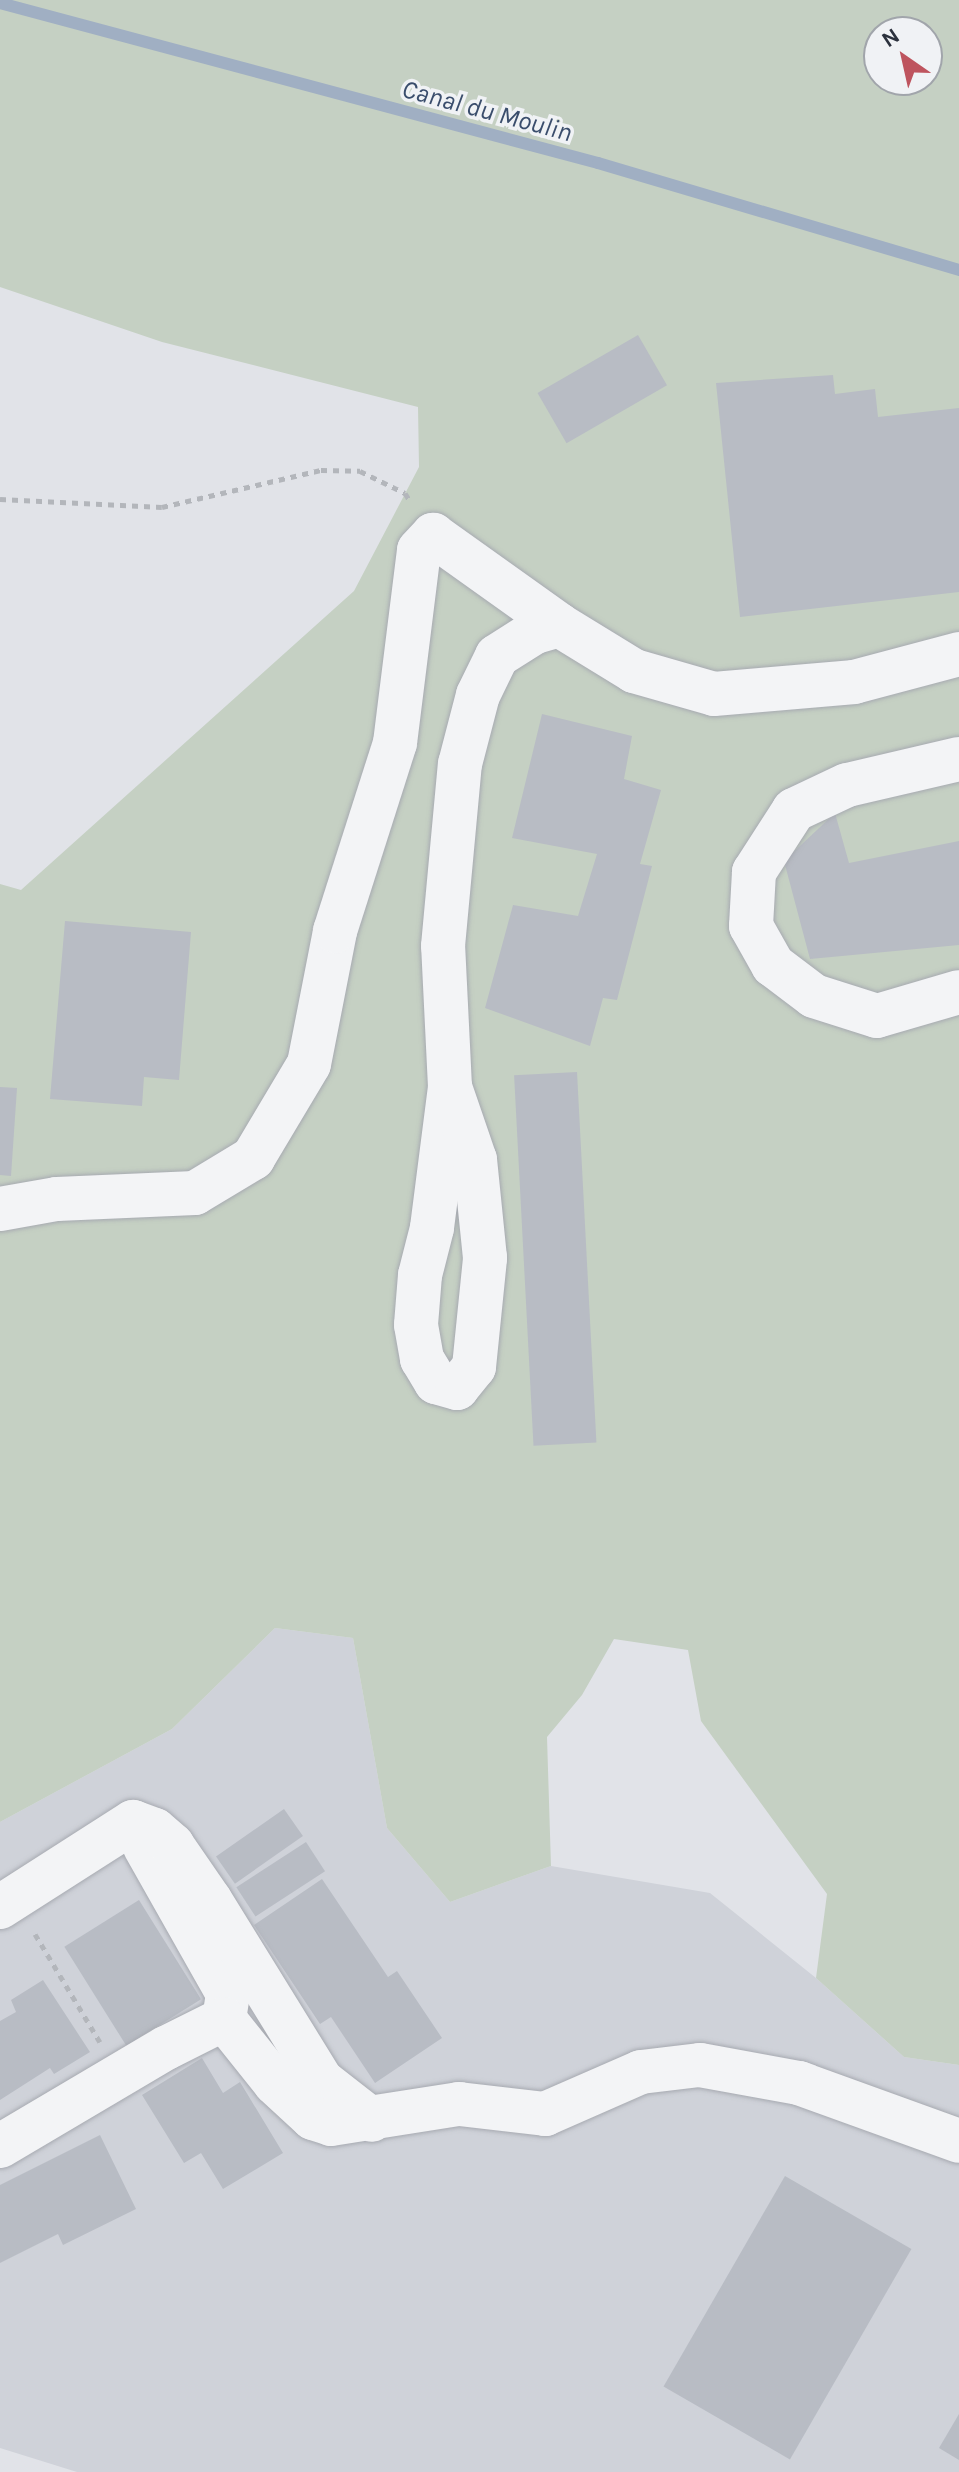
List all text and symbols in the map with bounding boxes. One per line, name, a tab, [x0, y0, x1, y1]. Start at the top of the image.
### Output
north arrow	[863, 16, 943, 96]
text: N	[877, 23, 905, 53]
water label: Canal du Moulin	[399, 73, 575, 149]

